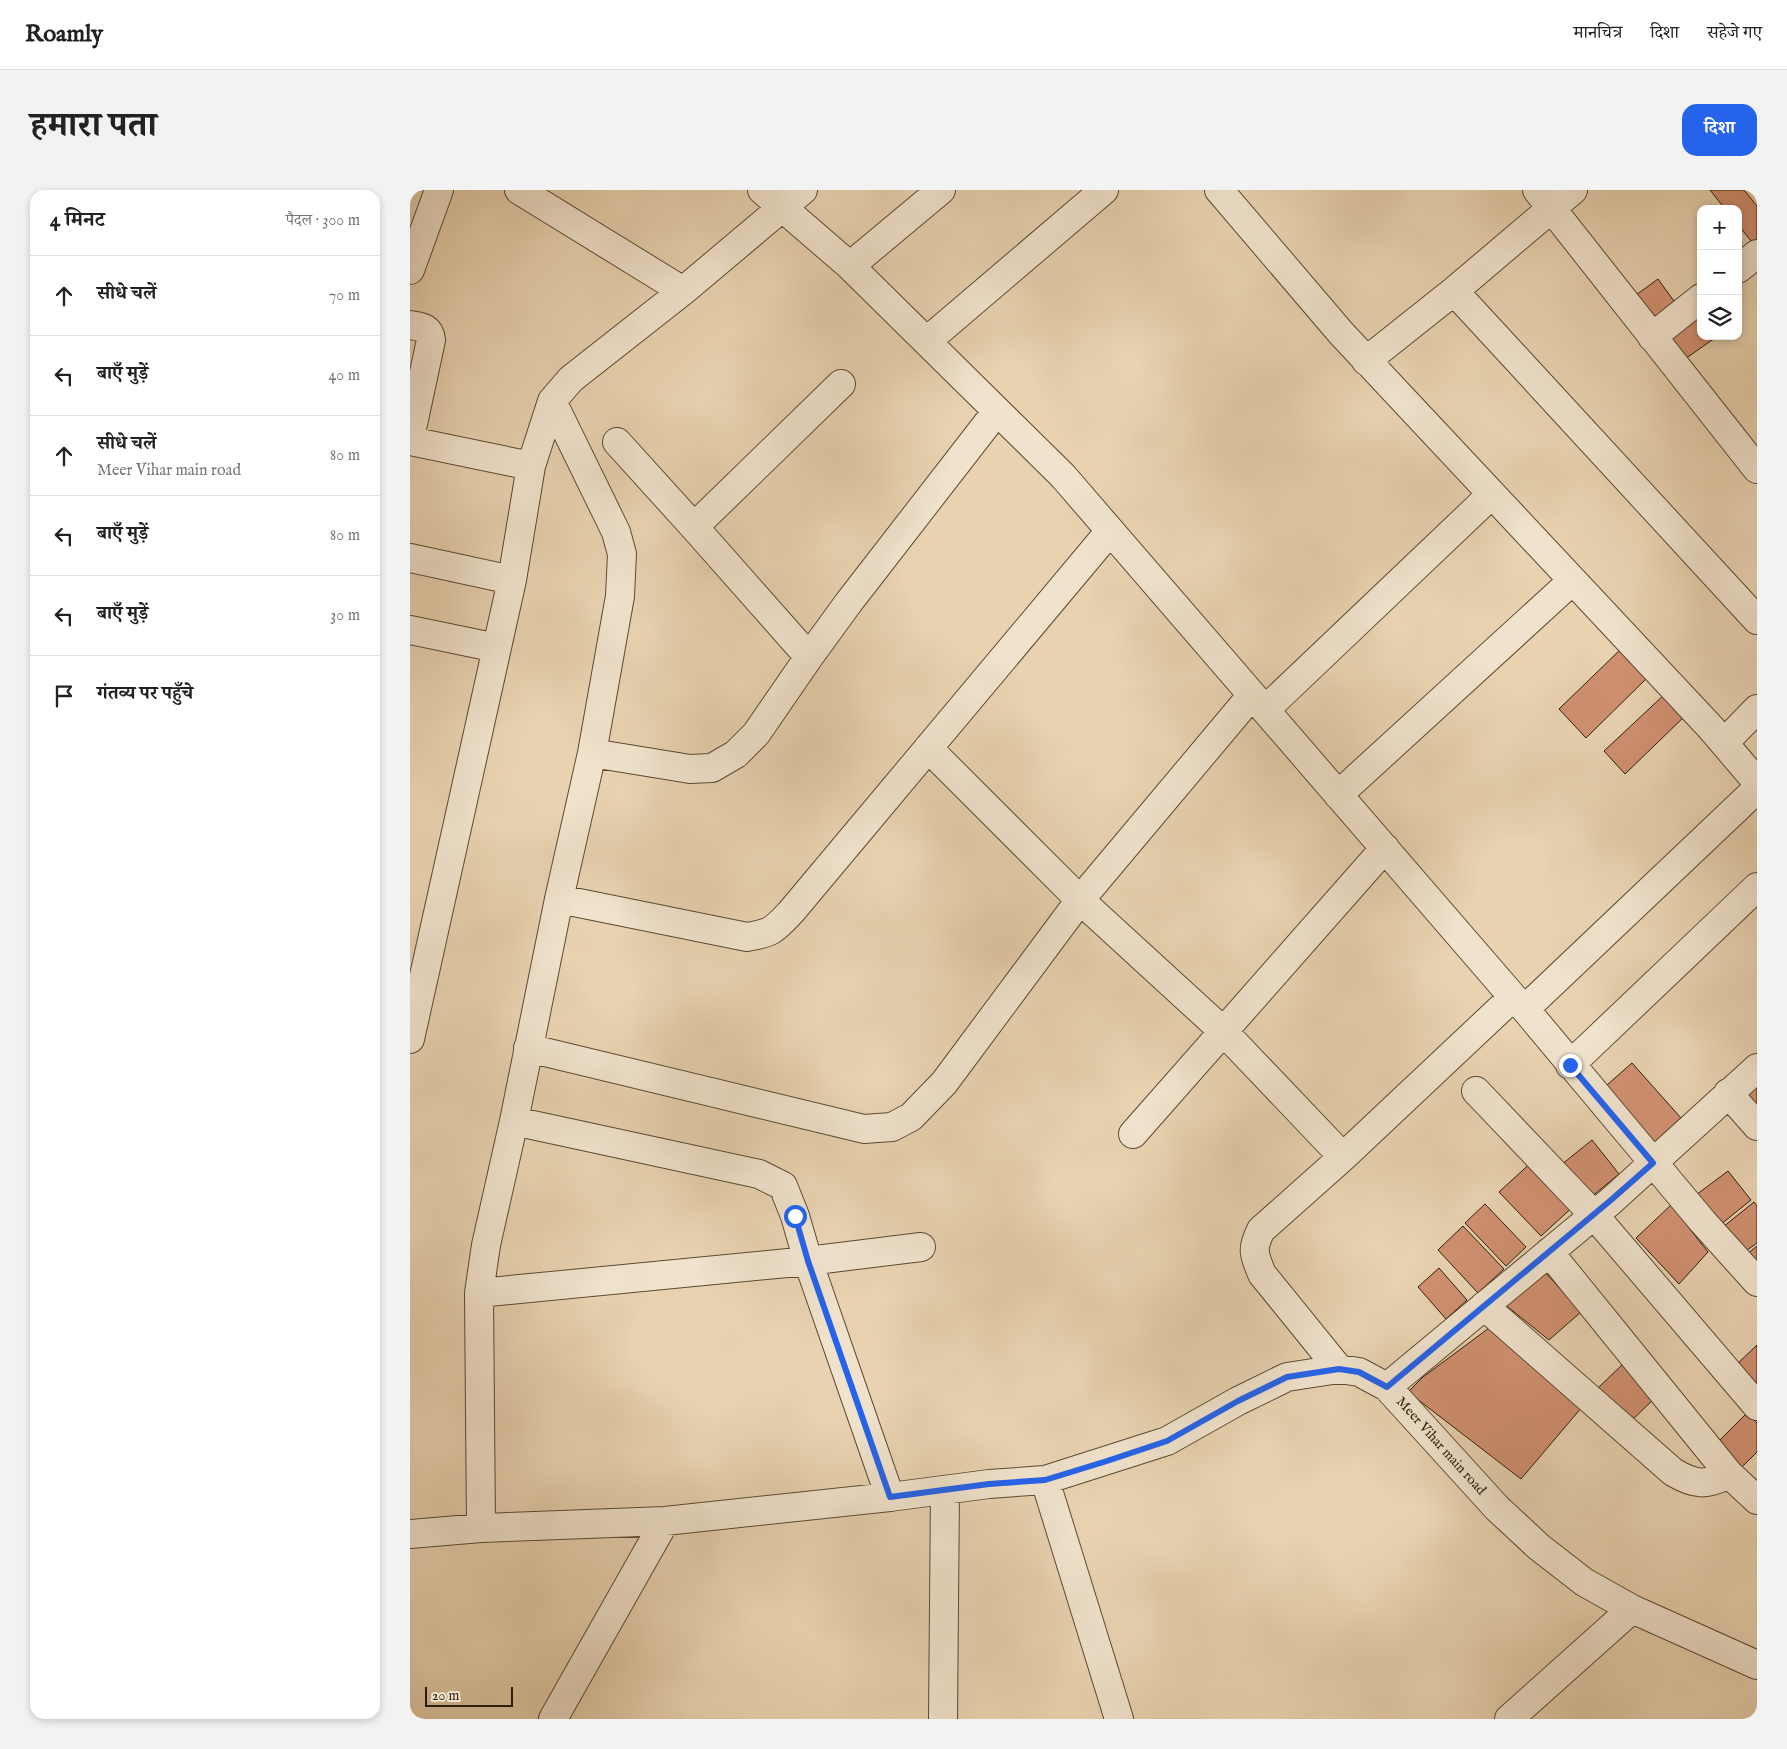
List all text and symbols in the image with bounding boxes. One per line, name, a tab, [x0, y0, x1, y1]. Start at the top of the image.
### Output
text: Roamly	[25, 19, 103, 50]
text: मानचित्र	[1573, 22, 1622, 45]
text: दिशा	[1650, 22, 1679, 45]
text: सहेजे गए	[1707, 22, 1762, 45]
text: हमारा पता	[30, 104, 157, 149]
button: दिशा	[1682, 104, 1757, 156]
map controls	[1697, 205, 1742, 340]
button: +	[1697, 205, 1742, 250]
text: 4 मिनट	[50, 207, 105, 234]
text: पैदल · 300 m	[286, 211, 360, 231]
button: −	[1697, 250, 1742, 295]
icon: ahead	[50, 282, 78, 310]
text: सीधे चलें	[97, 282, 156, 306]
text: 70 m	[329, 286, 360, 306]
button: layers	[1697, 295, 1742, 340]
icon: left	[50, 362, 78, 390]
text: बाएँ मुड़ें	[97, 362, 148, 386]
text: 40 m	[328, 366, 360, 386]
text: सीधे चलें	[97, 432, 156, 456]
icon: ahead	[50, 442, 78, 470]
text: 80 m	[330, 446, 360, 466]
text: Meer Vihar main road	[97, 461, 241, 481]
icon: left	[50, 522, 78, 550]
text: बाएँ मुड़ें	[97, 522, 148, 546]
text: 80 m	[330, 526, 360, 546]
icon: left	[50, 602, 78, 630]
text: बाएँ मुड़ें	[97, 602, 148, 626]
text: 30 m	[330, 606, 360, 626]
icon: arrive	[50, 682, 78, 710]
text: गंतव्य पर पहुँचे	[97, 682, 193, 706]
route end	[1559, 1054, 1582, 1077]
route start	[784, 1205, 807, 1228]
street label: Meer Vihar main road	[1392, 1393, 1490, 1499]
scale bar	[425, 1684, 512, 1707]
text: 20 m	[432, 1687, 459, 1705]

